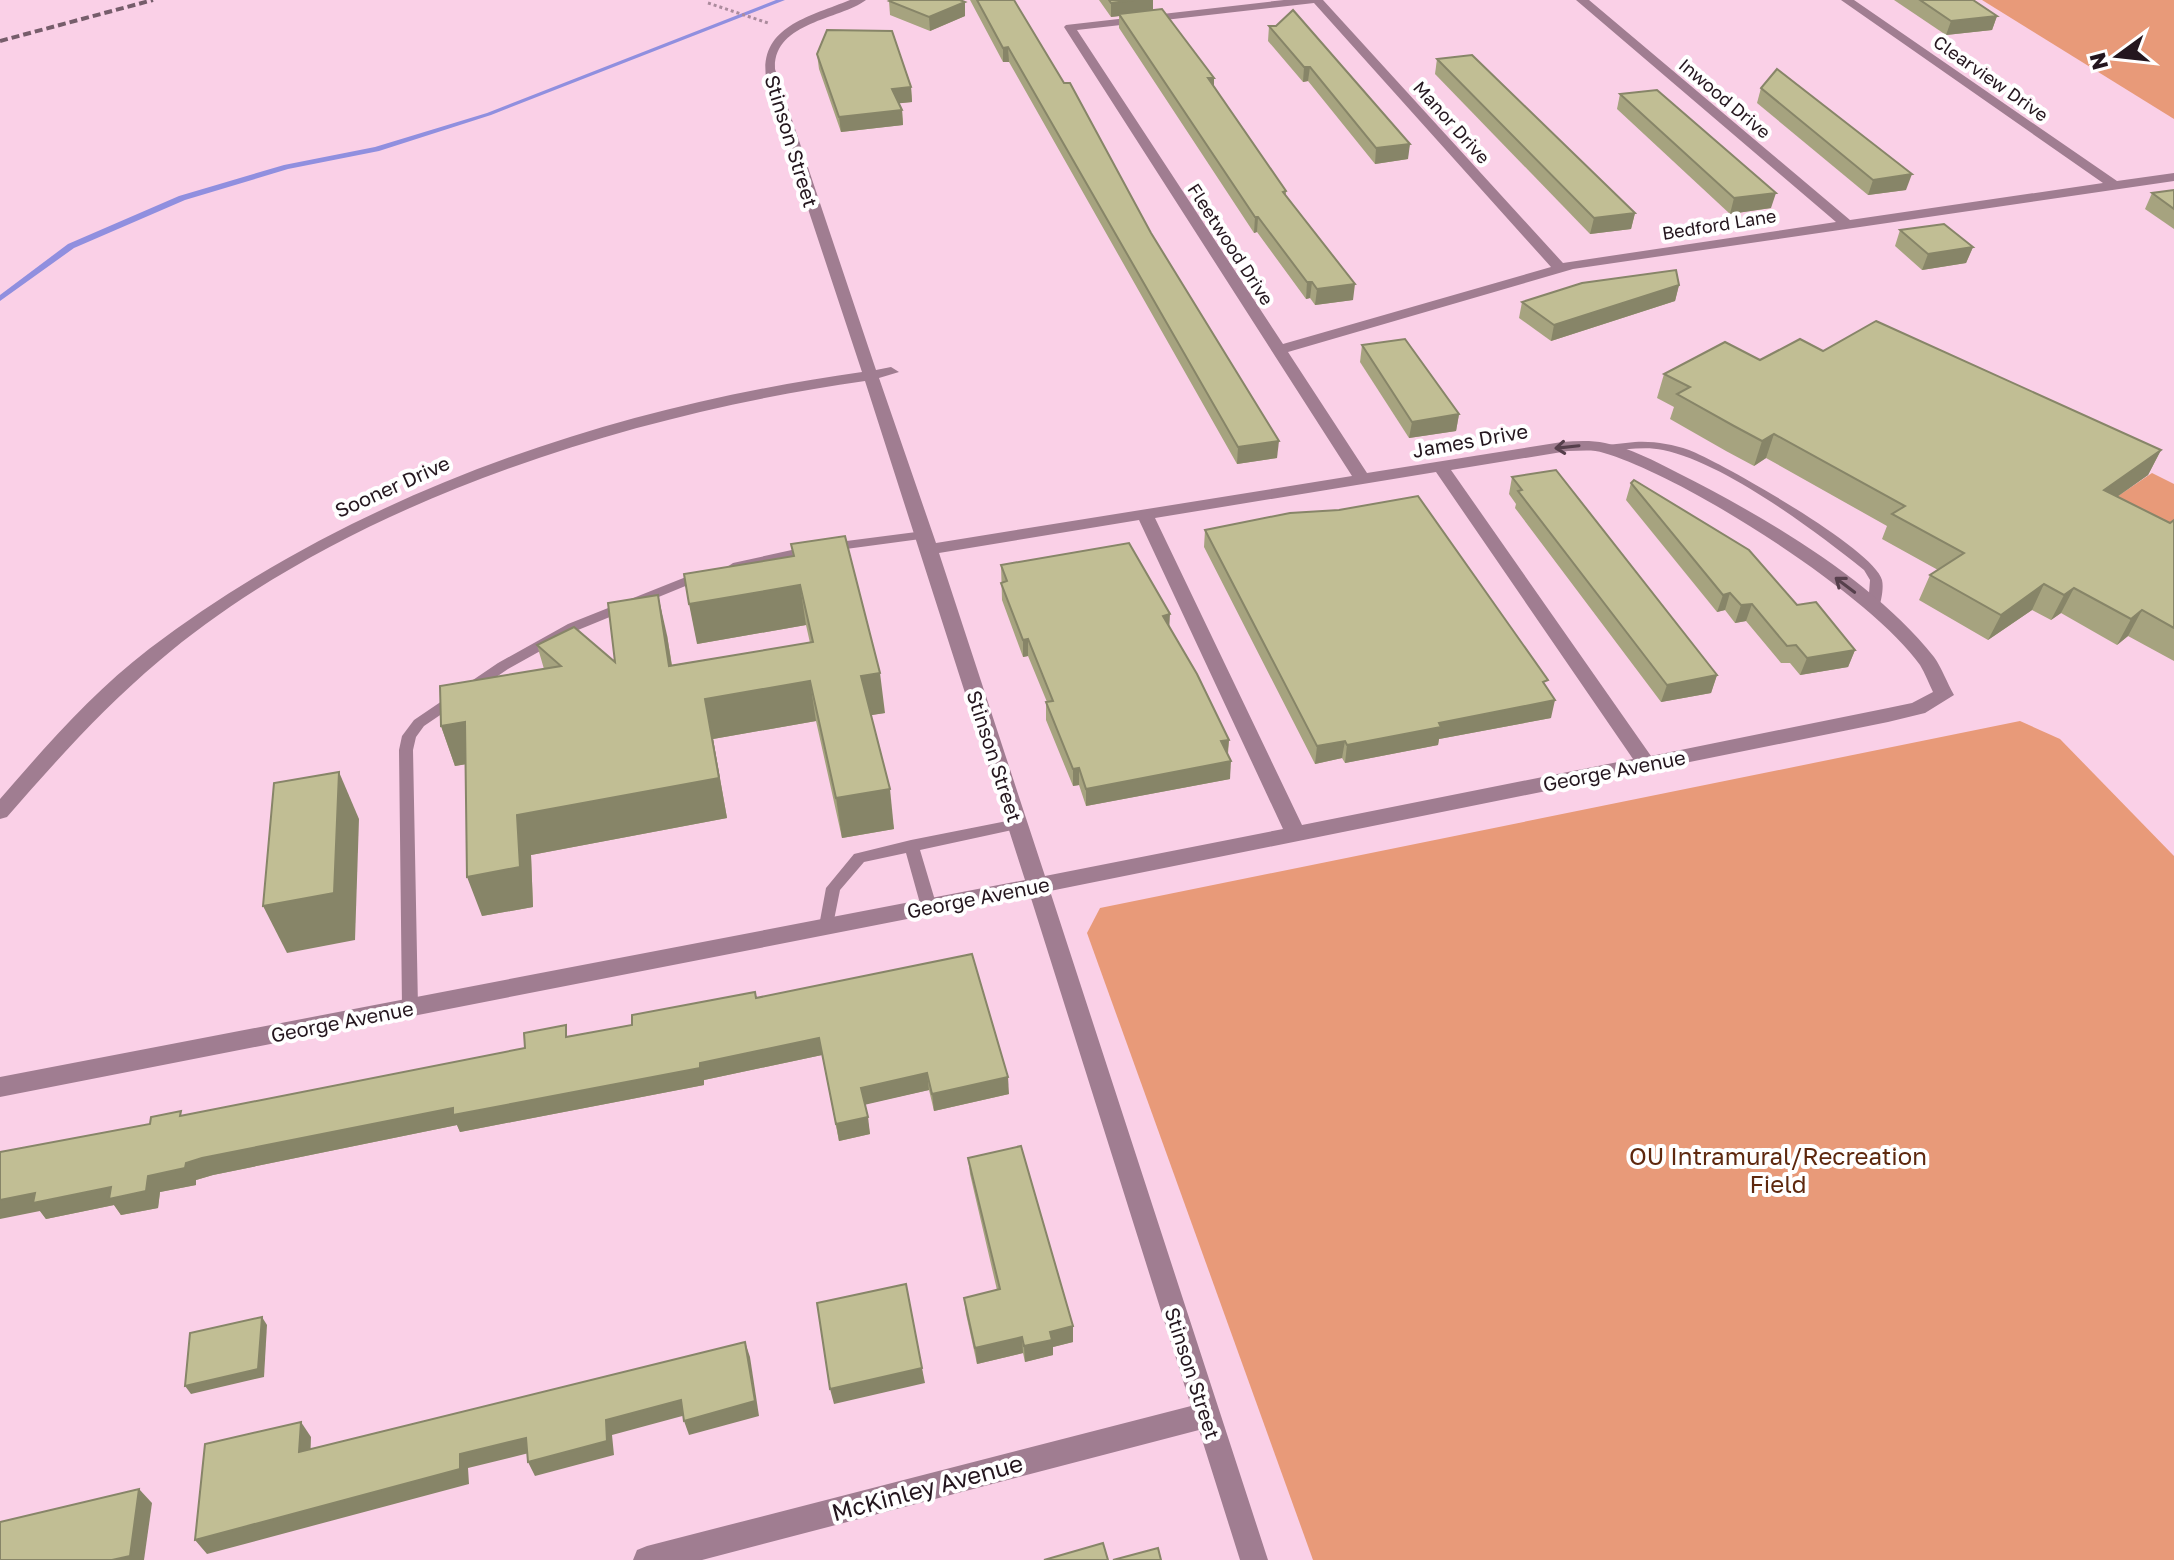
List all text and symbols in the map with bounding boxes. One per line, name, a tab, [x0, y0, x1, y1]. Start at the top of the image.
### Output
north arrow	[2078, 16, 2158, 96]
street label: Clearview Drive	[1929, 30, 2053, 126]
text: N	[2083, 50, 2113, 73]
street label: Inwood Drive	[1675, 53, 1775, 143]
street label: Stinson Street	[760, 72, 824, 210]
street label: Manor Drive	[1409, 76, 1495, 168]
street label: Fleetwood Drive	[1183, 179, 1279, 309]
street label: Bedford Lane	[1660, 204, 1778, 244]
street label: James Drive	[1410, 418, 1530, 462]
one-way arrow	[1554, 439, 1581, 454]
street label: Sooner Drive	[331, 450, 453, 522]
one-way arrow	[1835, 577, 1856, 594]
street label: Stinson Street	[962, 687, 1028, 825]
street label: George Avenue	[1541, 744, 1687, 796]
street label: George Avenue	[905, 871, 1051, 923]
street label: George Avenue	[269, 995, 415, 1047]
park label: OU Intramural/Recreation Field	[1629, 1141, 1927, 1198]
street label: Stinson Street	[1160, 1304, 1226, 1442]
street label: McKinley Avenue	[828, 1448, 1026, 1526]

